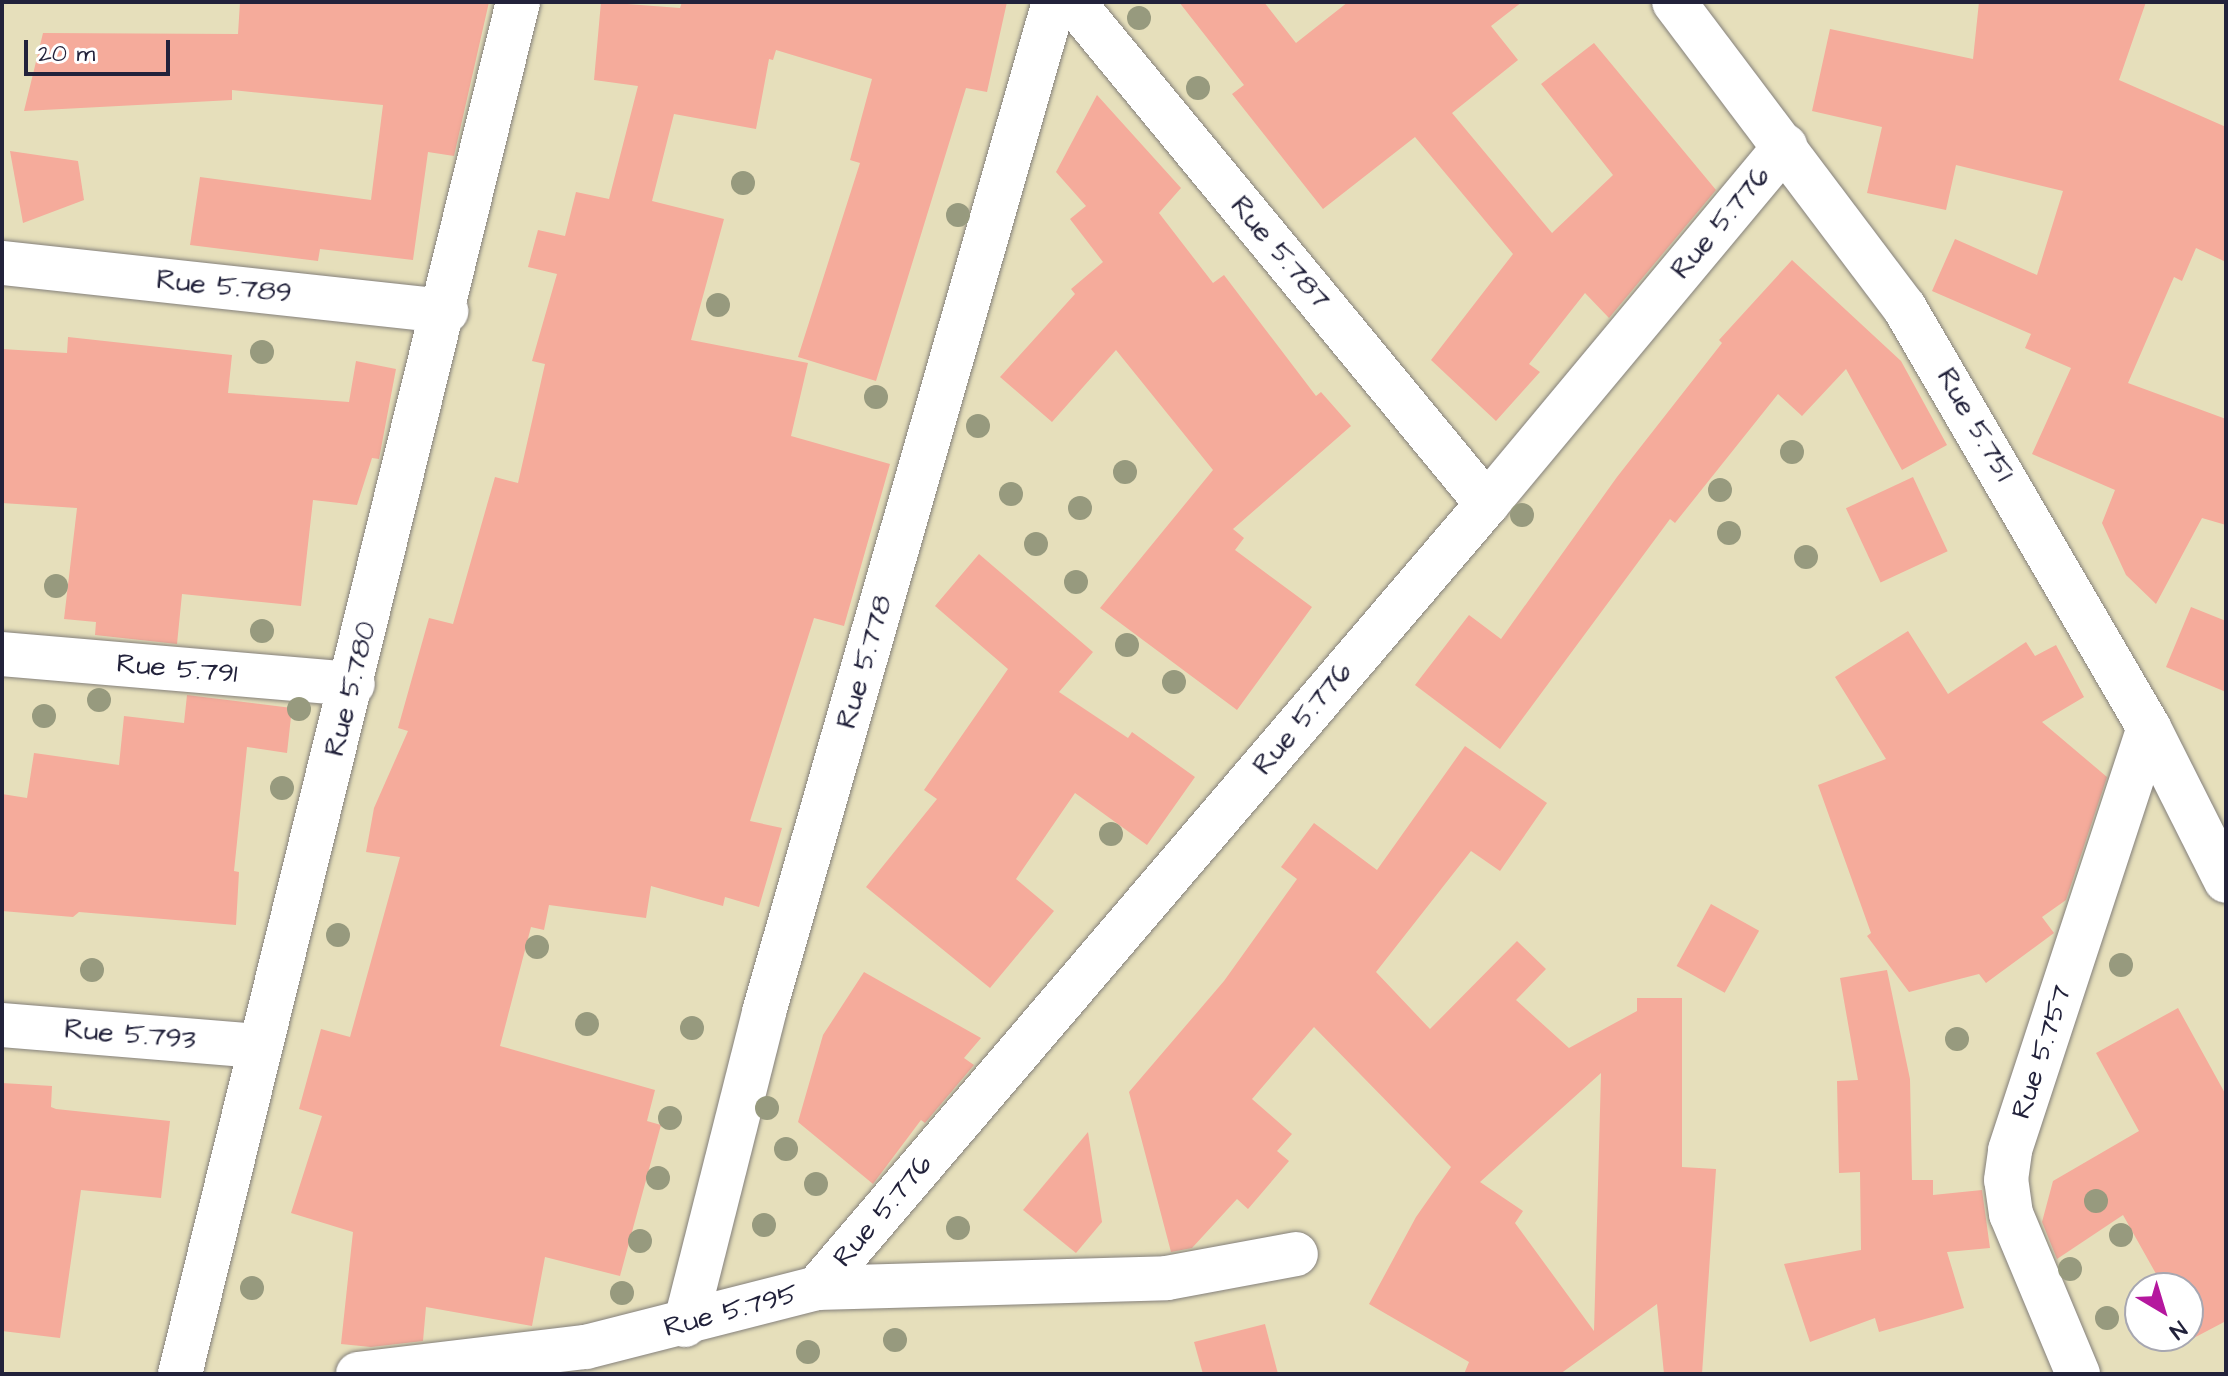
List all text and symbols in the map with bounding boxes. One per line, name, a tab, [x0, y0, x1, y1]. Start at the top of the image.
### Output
scale bar	[28, 24, 174, 74]
text: 20 m	[38, 37, 95, 71]
street label: Rue 5.776	[1664, 160, 1778, 286]
street label: Rue 5.787	[1223, 190, 1337, 316]
street label: Rue 5.789	[155, 263, 293, 311]
street label: Rue 5.751	[1929, 363, 2021, 487]
street label: Rue 5.778	[830, 592, 900, 732]
street label: Rue 5.780	[318, 618, 384, 760]
street label: Rue 5.791	[115, 647, 239, 691]
street label: Rue 5.776	[1246, 656, 1360, 782]
street label: Rue 5.757	[2005, 981, 2079, 1123]
street label: Rue 5.793	[63, 1013, 197, 1057]
street label: Rue 5.776	[826, 1148, 940, 1274]
north arrow	[2124, 1272, 2204, 1352]
street label: Rue 5.795	[660, 1277, 802, 1345]
text: N	[2163, 1313, 2193, 1346]

